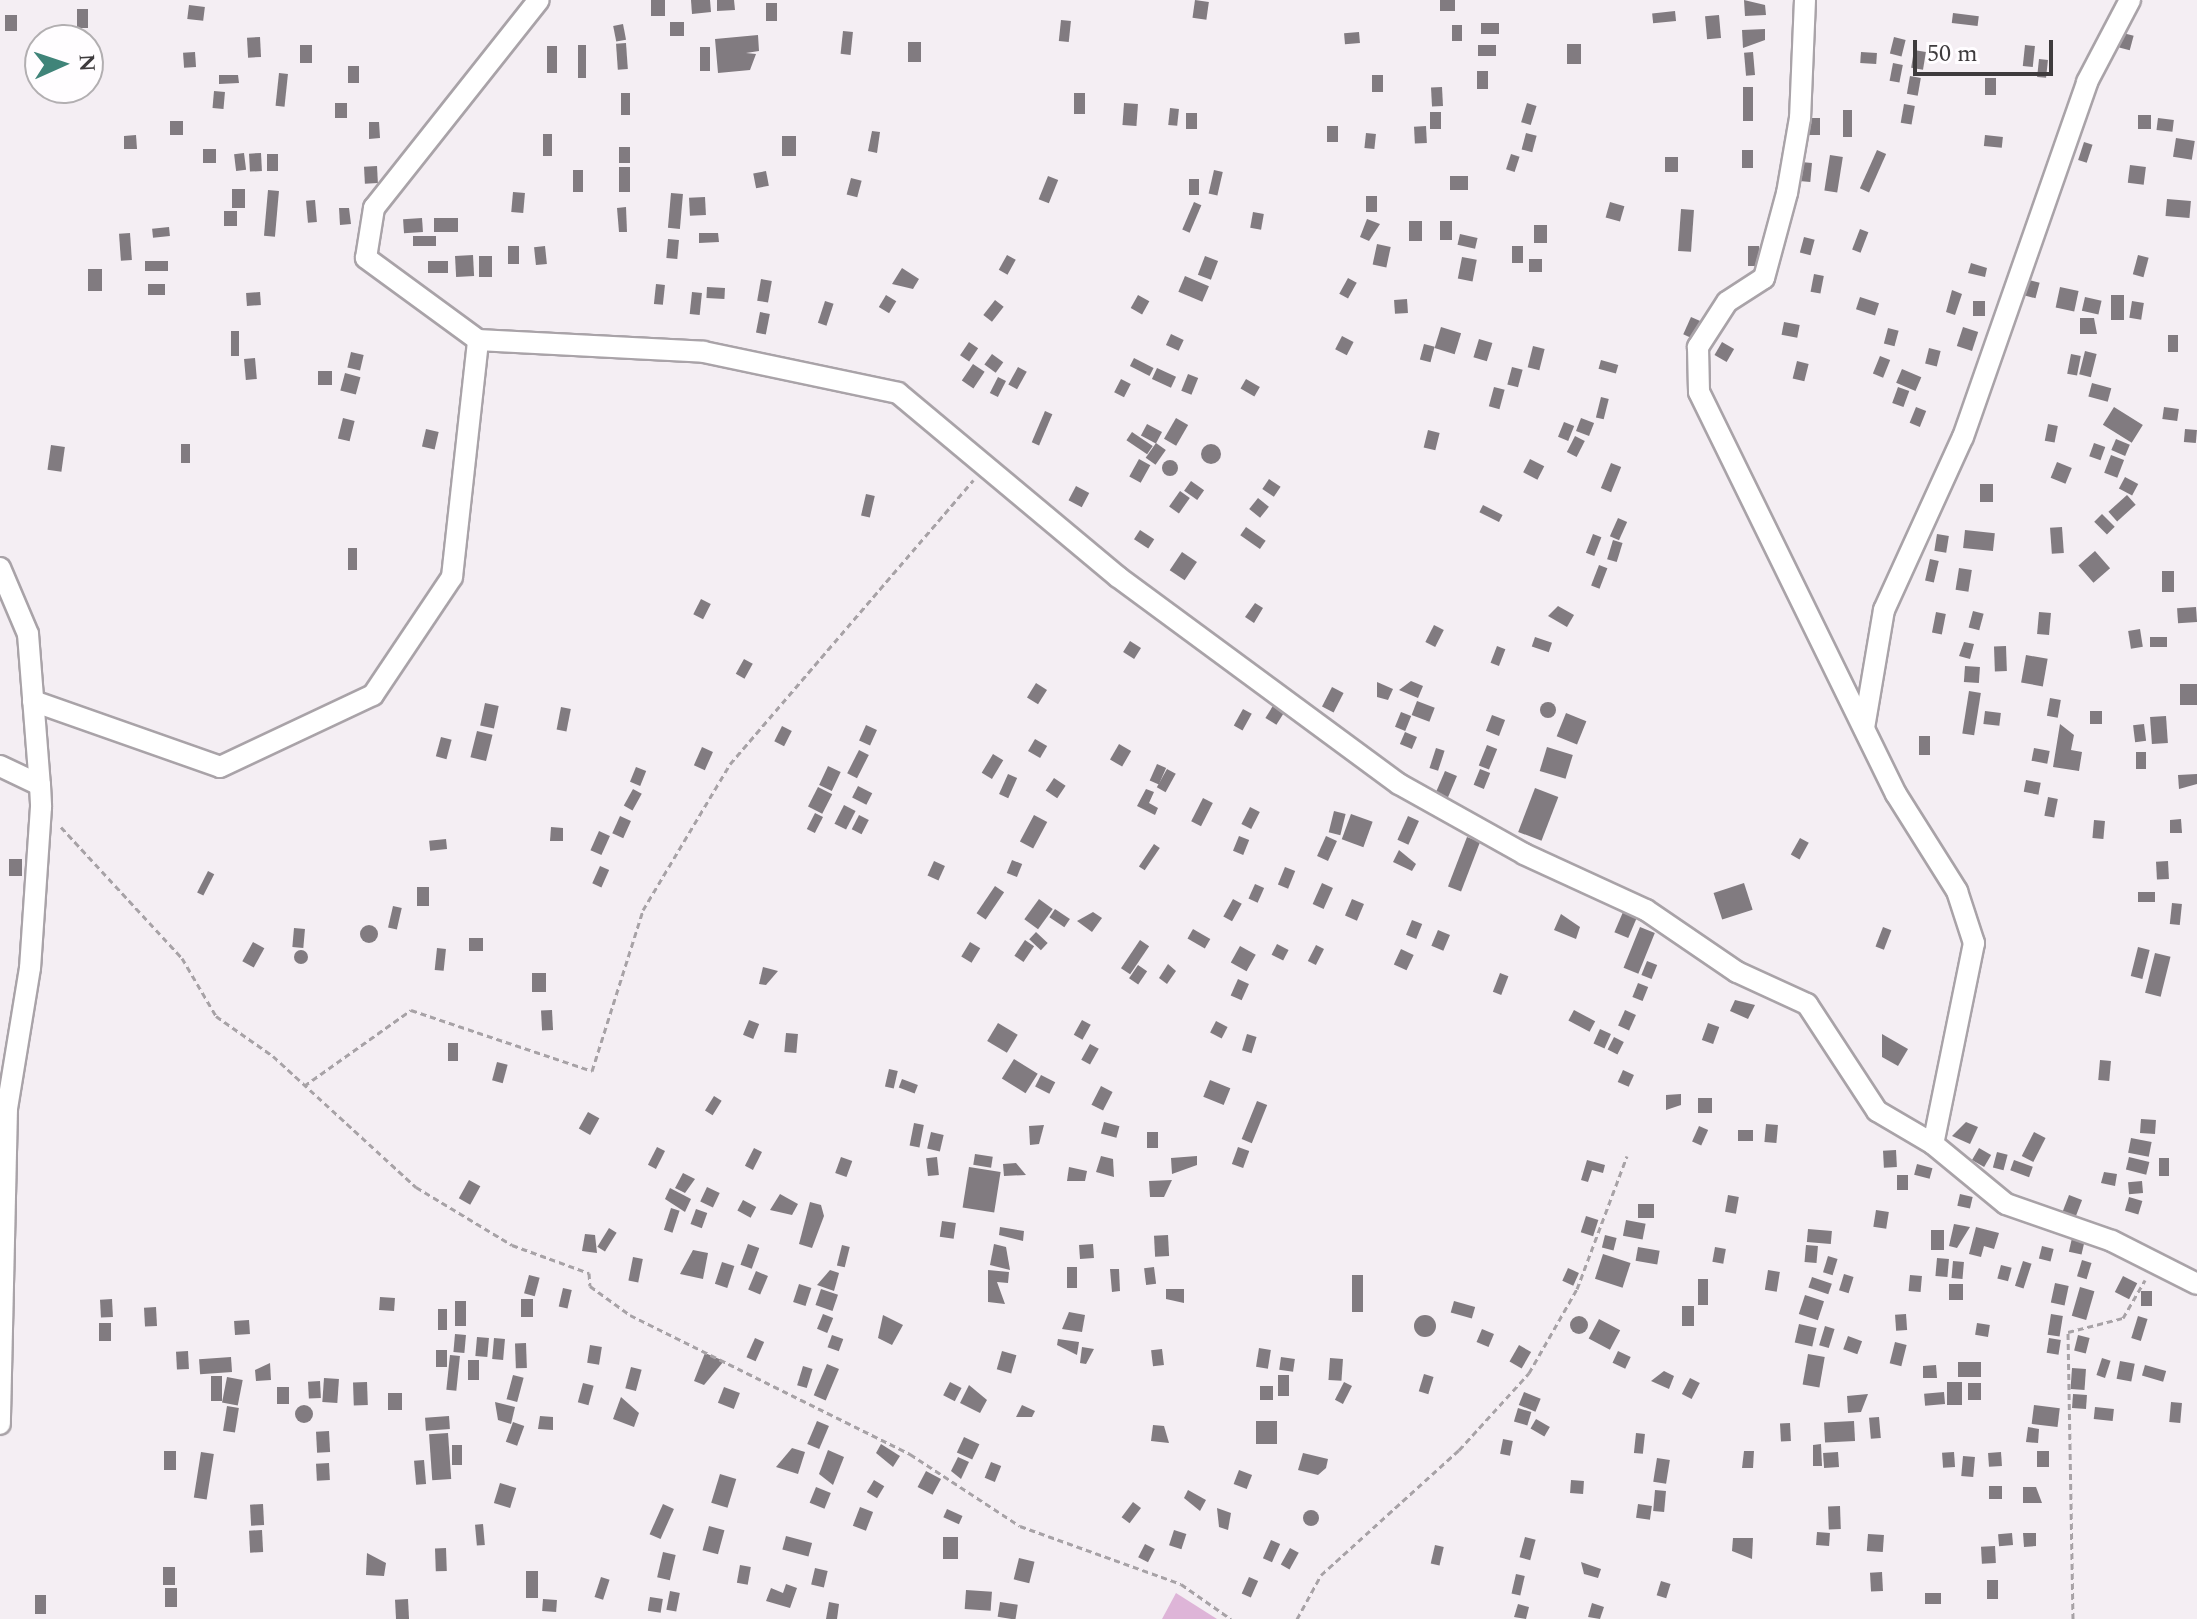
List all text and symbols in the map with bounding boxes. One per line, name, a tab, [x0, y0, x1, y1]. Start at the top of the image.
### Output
north arrow	[24, 24, 104, 104]
scale bar	[1917, 24, 2057, 74]
text: 50 m	[1927, 36, 1978, 72]
text: N	[70, 53, 103, 73]

